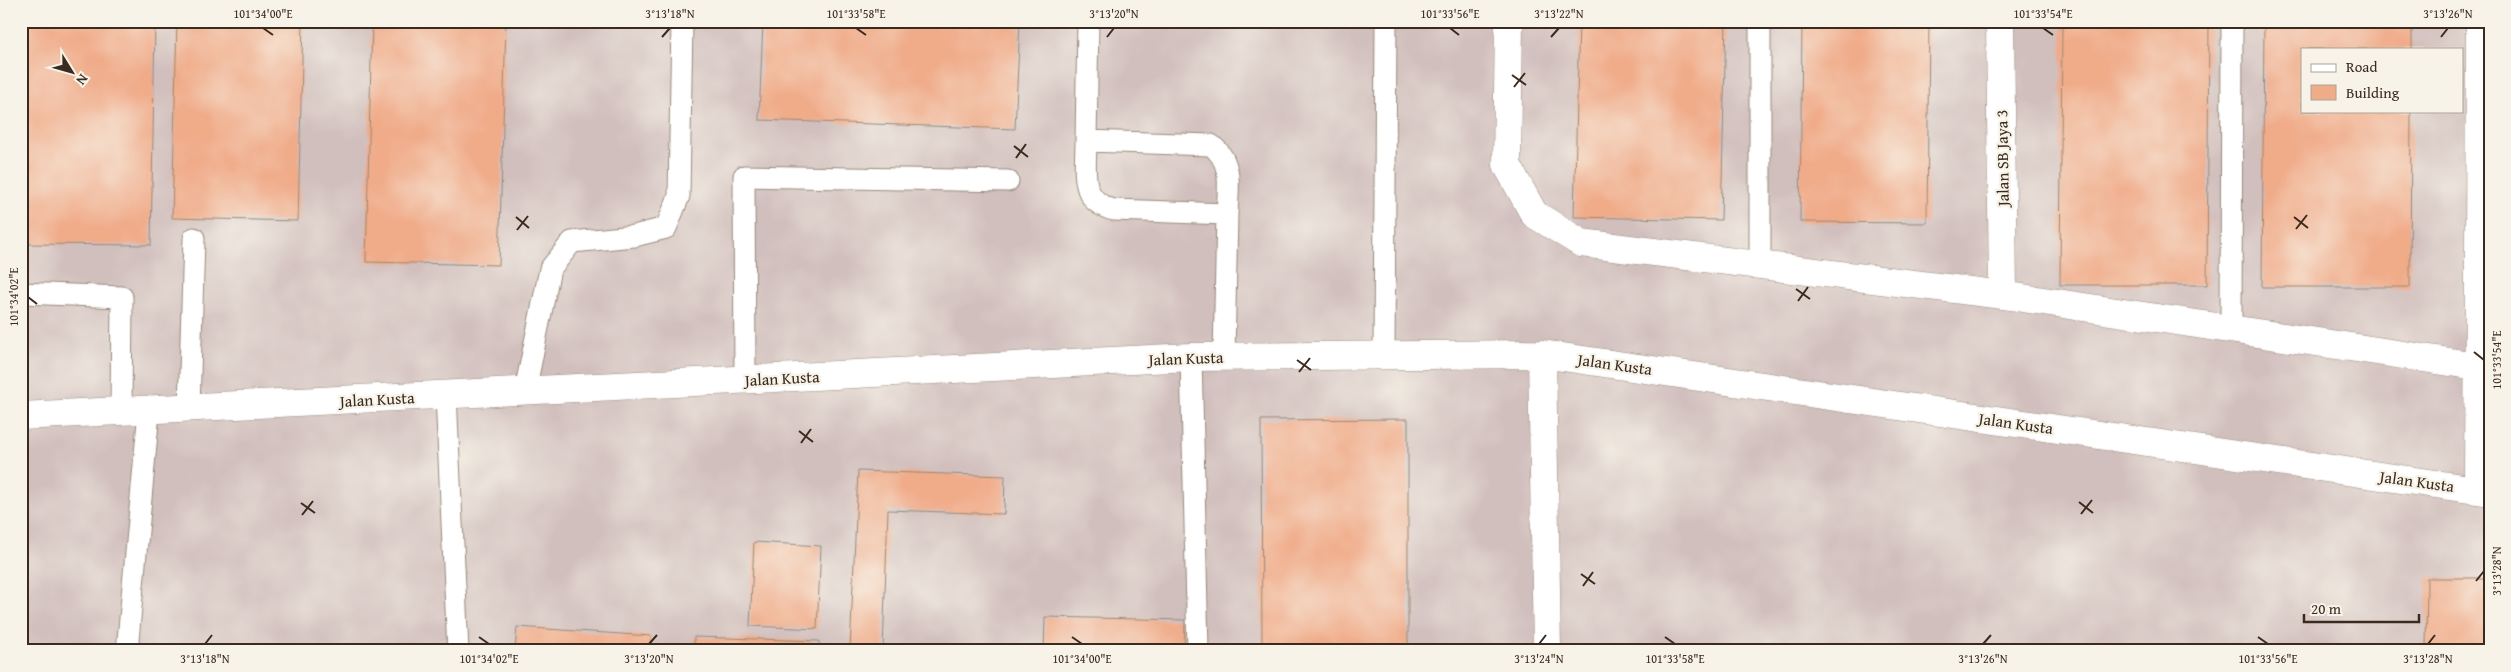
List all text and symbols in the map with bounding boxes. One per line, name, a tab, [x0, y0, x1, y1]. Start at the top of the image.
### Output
text: 101°34'00"E	[233, 5, 293, 22]
text: 3°13'18"N	[645, 5, 695, 22]
text: 101°33'58"E	[826, 5, 886, 22]
text: 3°13'20"N	[1089, 5, 1139, 22]
text: 101°33'56"E	[1420, 5, 1480, 22]
text: 3°13'22"N	[1534, 5, 1584, 22]
text: 101°33'54"E	[2013, 5, 2073, 22]
text: 3°13'26"N	[2423, 5, 2473, 22]
north arrow	[48, 48, 98, 98]
legend	[2301, 48, 2464, 112]
text: Road	[2346, 56, 2377, 77]
text: N	[71, 70, 93, 90]
text: Building	[2346, 82, 2400, 103]
street label: Jalan SB Jaya 3	[1989, 109, 2015, 209]
text: 101°34'02"E	[5, 267, 22, 327]
text: 101°33'54"E	[2488, 330, 2505, 390]
street label: Jalan Kusta	[1146, 345, 1224, 371]
street label: Jalan Kusta	[1574, 347, 1654, 381]
street label: Jalan Kusta	[742, 364, 820, 392]
street label: Jalan Kusta	[337, 385, 415, 413]
street label: Jalan Kusta	[1975, 406, 2055, 440]
street label: Jalan Kusta	[2376, 464, 2456, 498]
text: 3°13'28"N	[2488, 546, 2505, 596]
scale bar	[2304, 592, 2418, 624]
text: 20 m	[2311, 598, 2342, 619]
text: 3°13'18"N	[180, 650, 230, 667]
text: 101°34'02"E	[459, 650, 519, 667]
text: 3°13'20"N	[624, 650, 674, 667]
text: 101°34'00"E	[1052, 650, 1112, 667]
text: 3°13'24"N	[1514, 650, 1564, 667]
text: 101°33'58"E	[1645, 650, 1705, 667]
text: 3°13'26"N	[1958, 650, 2008, 667]
text: 101°33'56"E	[2238, 650, 2298, 667]
text: 3°13'28"N	[2403, 650, 2453, 667]

